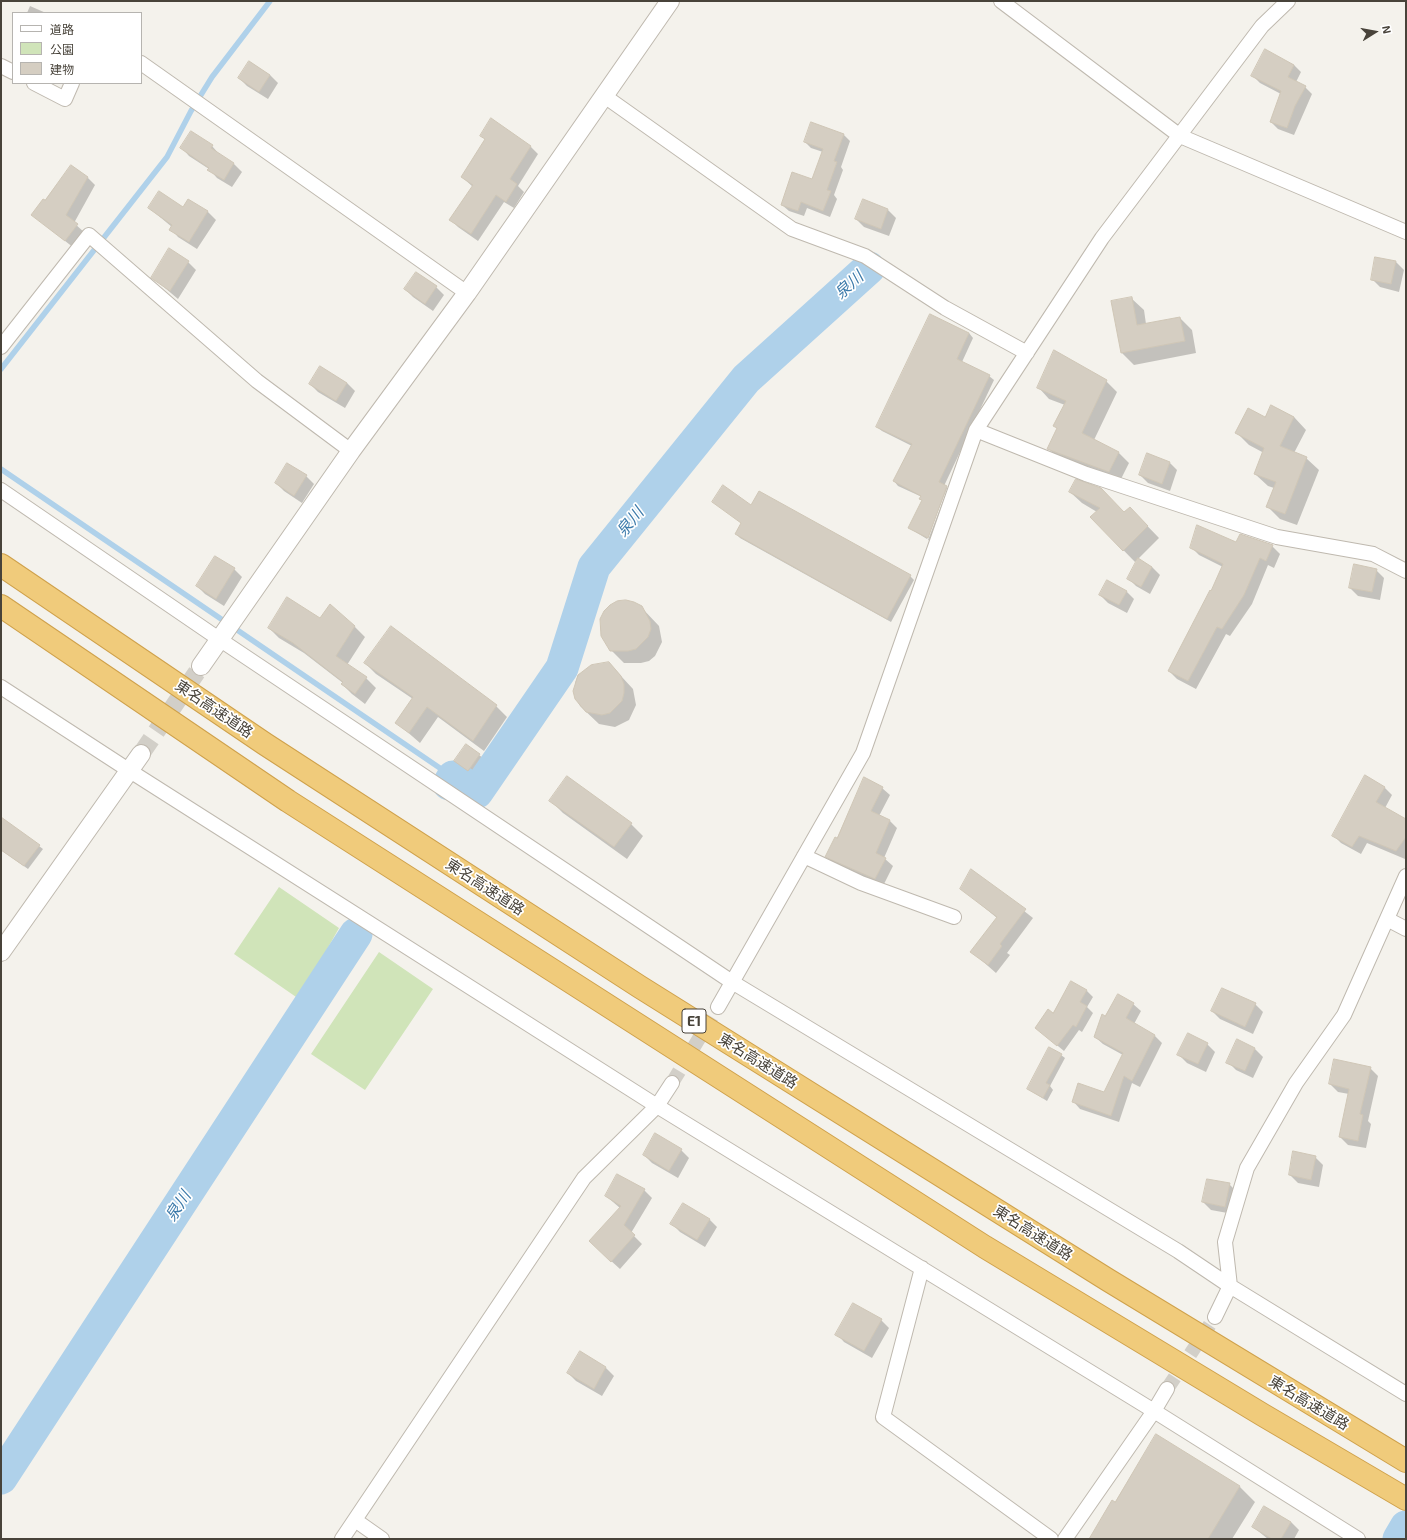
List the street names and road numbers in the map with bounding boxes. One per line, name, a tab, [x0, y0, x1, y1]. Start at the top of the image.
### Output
street label: 東名高速道路	[172, 676, 256, 742]
street label: 東名高速道路	[442, 855, 528, 919]
road number: E1	[682, 1009, 706, 1033]
street label: 東名高速道路	[715, 1030, 801, 1092]
street label: 東名高速道路	[990, 1202, 1076, 1264]
street label: 東名高速道路	[1266, 1372, 1352, 1434]

